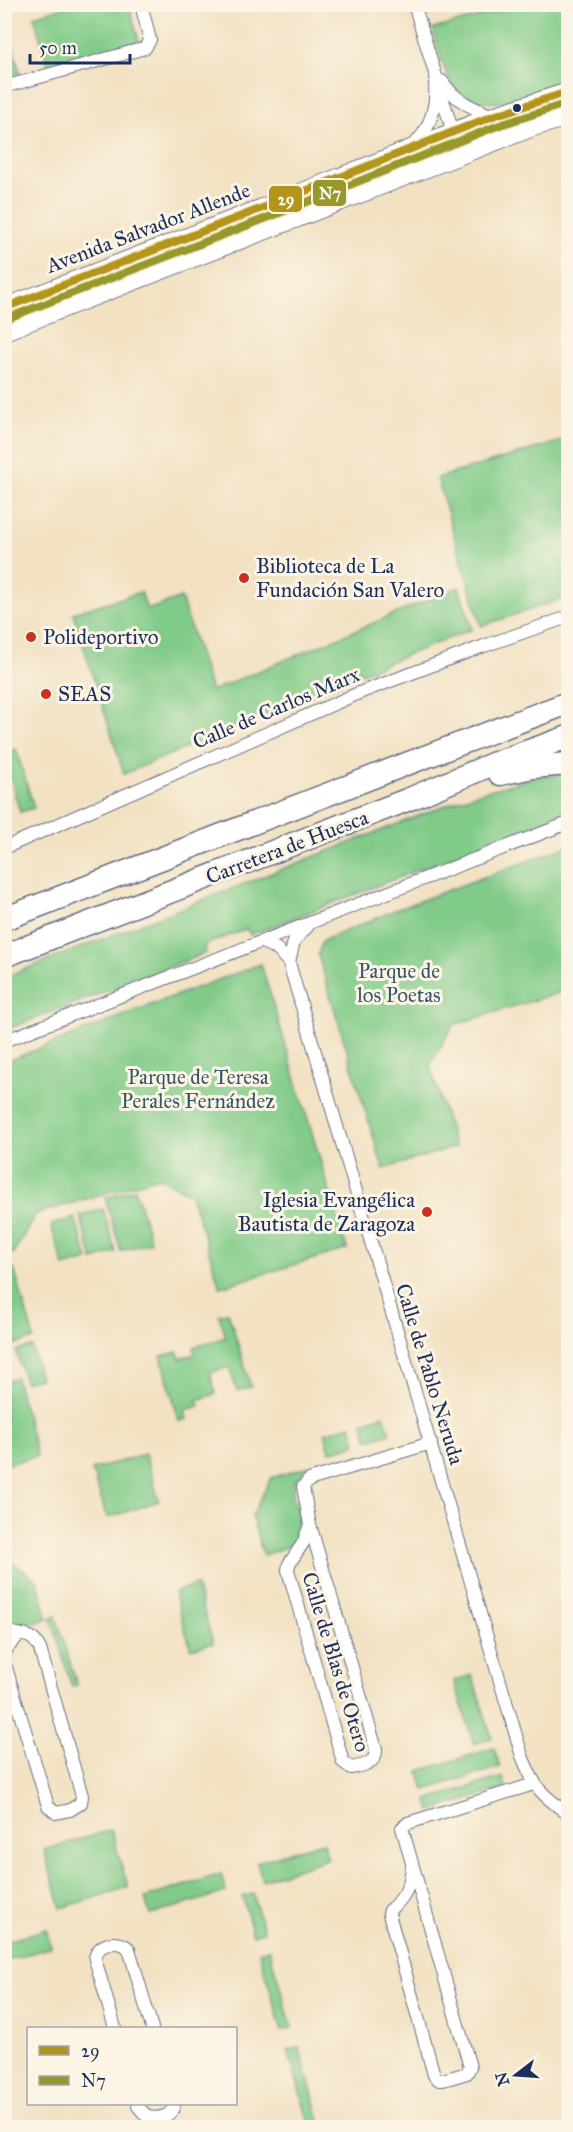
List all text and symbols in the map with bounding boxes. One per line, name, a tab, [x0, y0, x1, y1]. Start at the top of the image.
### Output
scale bar	[30, 27, 130, 65]
text: 50 m	[39, 37, 77, 59]
unlabelled marker	[511, 102, 523, 114]
street label: Avenida Salvador Allende	[41, 177, 254, 279]
line badge: N7	[312, 179, 347, 207]
text: N7	[319, 184, 342, 203]
line badge: 29	[268, 185, 303, 213]
text: 29	[278, 190, 294, 210]
place label: Biblioteca de La Fundación San Valero	[256, 553, 444, 603]
marker: Biblioteca de La Fundación San Valero	[237, 571, 251, 585]
place label: Polideportivo	[43, 624, 159, 650]
marker: Polideportivo	[24, 630, 38, 644]
street label: Calle de Carlos Marx	[189, 661, 364, 755]
place label: SEAS	[58, 681, 111, 707]
marker: SEAS	[39, 687, 53, 701]
street label: Carretera de Huesca	[202, 804, 372, 890]
park label: Parque de los Poetas	[357, 958, 441, 1008]
park label: Parque de Teresa Perales Fernández	[121, 1064, 275, 1114]
place label: Iglesia Evangélica Bautista de Zaragoza	[238, 1187, 415, 1237]
marker: Iglesia Evangélica Bautista de Zaragoza	[420, 1205, 434, 1219]
street label: Calle de Pablo Neruda	[390, 1280, 470, 1468]
street label: Calle de Blas de Otero	[296, 1569, 376, 1755]
legend	[27, 2027, 237, 2105]
text: 29	[81, 2040, 100, 2062]
north arrow	[486, 2045, 546, 2105]
text: N7	[81, 2070, 106, 2092]
text: N	[491, 2070, 513, 2089]

